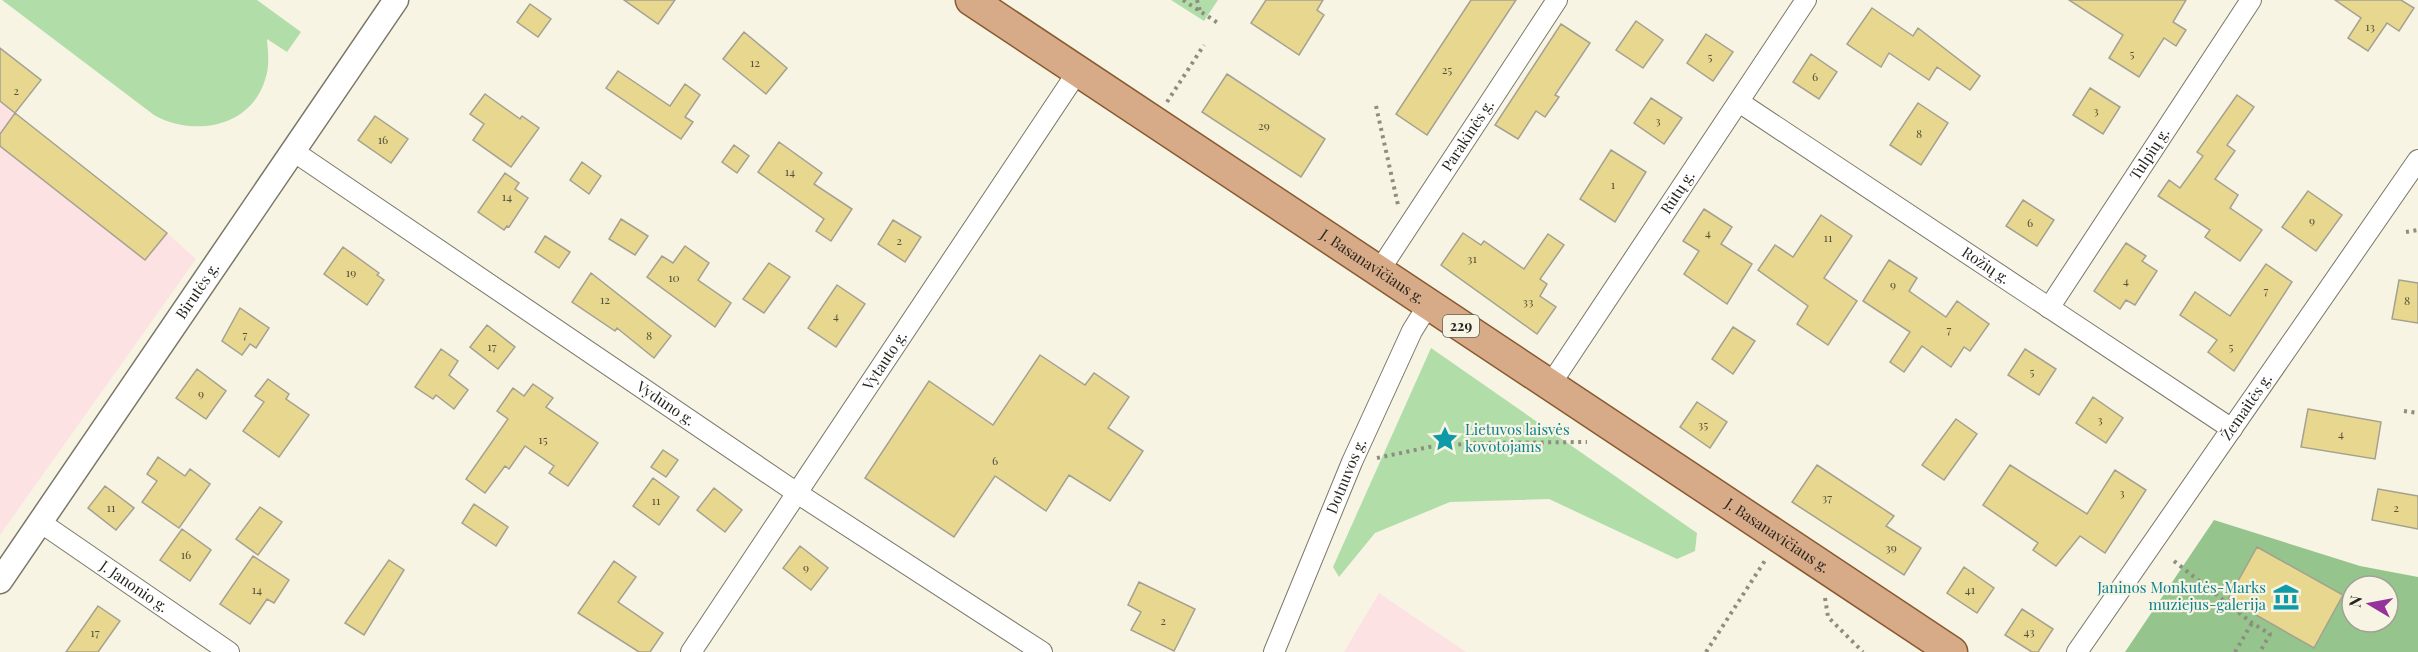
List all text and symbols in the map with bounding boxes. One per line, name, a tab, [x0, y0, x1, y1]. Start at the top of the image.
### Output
house number: 13	[2365, 18, 2375, 34]
house number: 5	[2130, 45, 2135, 61]
house number: 5	[1708, 48, 1713, 64]
house number: 12	[750, 54, 760, 70]
house number: 25	[1442, 61, 1452, 77]
house number: 6	[1812, 68, 1818, 84]
house number: 2	[13, 82, 19, 98]
street label: Parakinės g.	[1436, 95, 1498, 175]
house number: 3	[2093, 102, 2099, 118]
house number: 3	[1655, 112, 1661, 128]
house number: 29	[1258, 117, 1270, 133]
street label: Tulpių g.	[2125, 124, 2173, 184]
house number: 8	[1916, 125, 1922, 141]
house number: 16	[378, 131, 388, 147]
house number: 14	[785, 163, 795, 179]
street label: Rūtų g.	[1655, 167, 1699, 218]
house number: 1	[1611, 176, 1616, 192]
house number: 14	[502, 188, 512, 204]
house number: 9	[2309, 212, 2315, 228]
house number: 6	[2027, 214, 2033, 230]
street label: J. Basanavičiaus g.	[1316, 223, 1429, 308]
house number: 4	[1705, 224, 1711, 240]
house number: 11	[1824, 229, 1833, 245]
house number: 2	[896, 232, 902, 248]
street label: Rožių g.	[1958, 242, 2014, 288]
house number: 31	[1467, 250, 1477, 266]
street label: Birutės g.	[171, 258, 223, 323]
house number: 19	[346, 264, 356, 280]
house number: 10	[668, 269, 680, 285]
house number: 4	[2123, 272, 2129, 288]
house number: 9	[1890, 276, 1896, 292]
house number: 7	[2264, 282, 2269, 298]
house number: 12	[600, 291, 610, 307]
house number: 8	[2404, 292, 2410, 308]
house number: 33	[1523, 293, 1533, 309]
house number: 4	[833, 307, 839, 323]
road number: 229	[1443, 315, 1479, 337]
house number: 7	[1947, 321, 1952, 337]
house number: 7	[243, 326, 248, 342]
house number: 8	[646, 327, 652, 343]
street label: Vytauto g.	[857, 327, 911, 394]
house number: 17	[487, 338, 497, 354]
house number: 5	[2229, 338, 2234, 354]
house number: 5	[2030, 363, 2035, 379]
street label: Žemaitės g.	[2216, 369, 2276, 444]
street label: Vydūno g.	[632, 375, 699, 430]
house number: 9	[198, 385, 204, 401]
house number: 3	[2097, 411, 2103, 427]
house number: 35	[1698, 416, 1708, 432]
place label: Lietuvos laisvės kovotojams	[1465, 419, 1570, 456]
place icon: Lietuvos laisvės kovotojams	[1430, 424, 1460, 454]
house number: 4	[2338, 425, 2344, 441]
house number: 15	[538, 431, 548, 447]
street label: Dotnuvos g.	[1321, 435, 1370, 517]
house number: 6	[992, 452, 998, 468]
house number: 3	[2119, 484, 2125, 500]
house number: 37	[1822, 489, 1832, 505]
house number: 11	[652, 492, 661, 508]
street label: J. Basanavičiaus g.	[1721, 492, 1834, 577]
house number: 11	[107, 499, 116, 515]
house number: 2	[2393, 499, 2399, 515]
house number: 39	[1885, 539, 1897, 555]
house number: 16	[181, 546, 191, 562]
street label: J. Janonio g.	[96, 555, 172, 616]
house number: 9	[803, 559, 809, 575]
north arrow	[2340, 574, 2400, 634]
place label: Janinos Monkutės-Marks muziejus-galerija	[2096, 577, 2267, 614]
house number: 14	[252, 581, 262, 597]
house number: 41	[1965, 581, 1976, 597]
museum icon: Janinos Monkutės-Marks muziejus-galerija	[2271, 582, 2301, 612]
text: N	[2343, 593, 2366, 609]
house number: 2	[1160, 612, 1166, 628]
house number: 43	[2023, 623, 2035, 639]
house number: 17	[90, 624, 100, 640]

